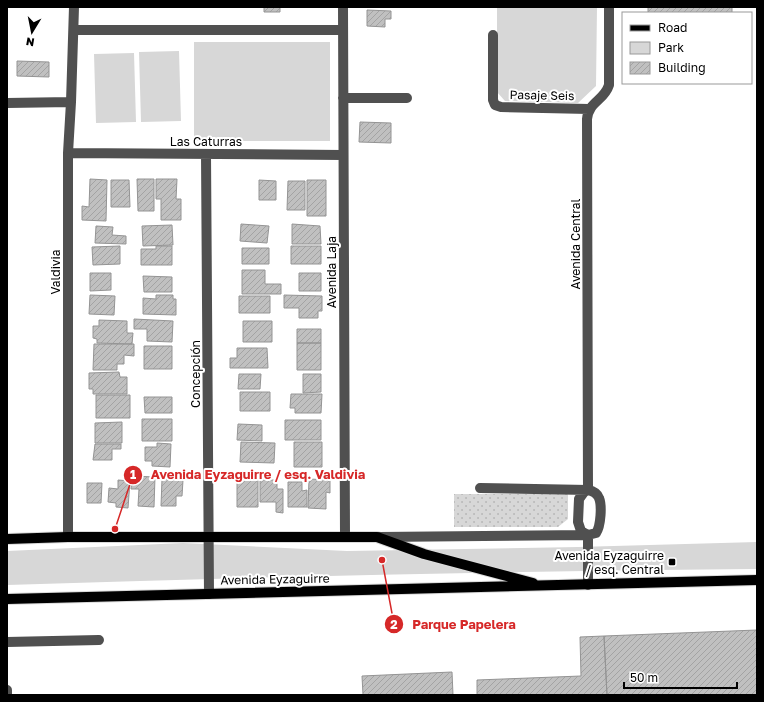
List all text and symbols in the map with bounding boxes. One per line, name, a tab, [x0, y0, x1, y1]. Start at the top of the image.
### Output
north arrow	[12, 12, 52, 52]
legend	[622, 12, 752, 84]
text: Road	[658, 20, 687, 35]
text: N	[25, 35, 35, 49]
text: Park	[658, 40, 684, 55]
text: Building	[658, 60, 706, 75]
street label: Pasaje Seis	[509, 87, 575, 103]
street label: Las Caturras	[170, 134, 242, 149]
street label: Avenida Central	[568, 198, 583, 289]
street label: Avenida Laja	[324, 236, 339, 308]
street label: Valdivia	[48, 249, 63, 295]
street label: Concepción	[188, 340, 203, 408]
callout: Avenida Eyzaguirre / esq. Valdivia	[123, 462, 374, 487]
text: Avenida Eyzaguirre / esq. Valdivia	[151, 466, 366, 482]
text: 1	[130, 467, 136, 482]
place label: Avenida Eyzaguirre / esq. Central	[555, 548, 664, 577]
marker: Avenida Eyzaguirre / esq. Central	[667, 557, 677, 567]
street label: Avenida Eyzaguirre	[220, 571, 330, 587]
callout: Parque Papelera	[384, 612, 523, 637]
text: Parque Papelera	[412, 616, 516, 632]
text: 2	[390, 617, 398, 632]
scale bar	[624, 664, 737, 690]
text: 50 m	[630, 670, 658, 685]

